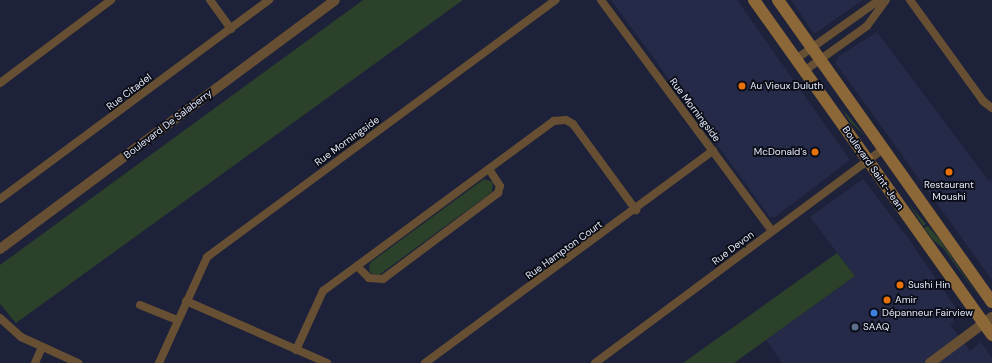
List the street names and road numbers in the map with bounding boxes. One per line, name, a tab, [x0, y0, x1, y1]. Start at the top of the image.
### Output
street label: Rue Citadel	[104, 71, 154, 113]
street label: Rue Morningside	[667, 76, 723, 144]
street label: Boulevard De Salaberry	[122, 87, 214, 161]
street label: Rue Morningside	[312, 114, 382, 168]
street label: Boulevard Saint-Jean	[840, 124, 906, 212]
street label: Rue Hampton Court	[523, 218, 605, 282]
street label: Rue Devon	[710, 228, 756, 268]

